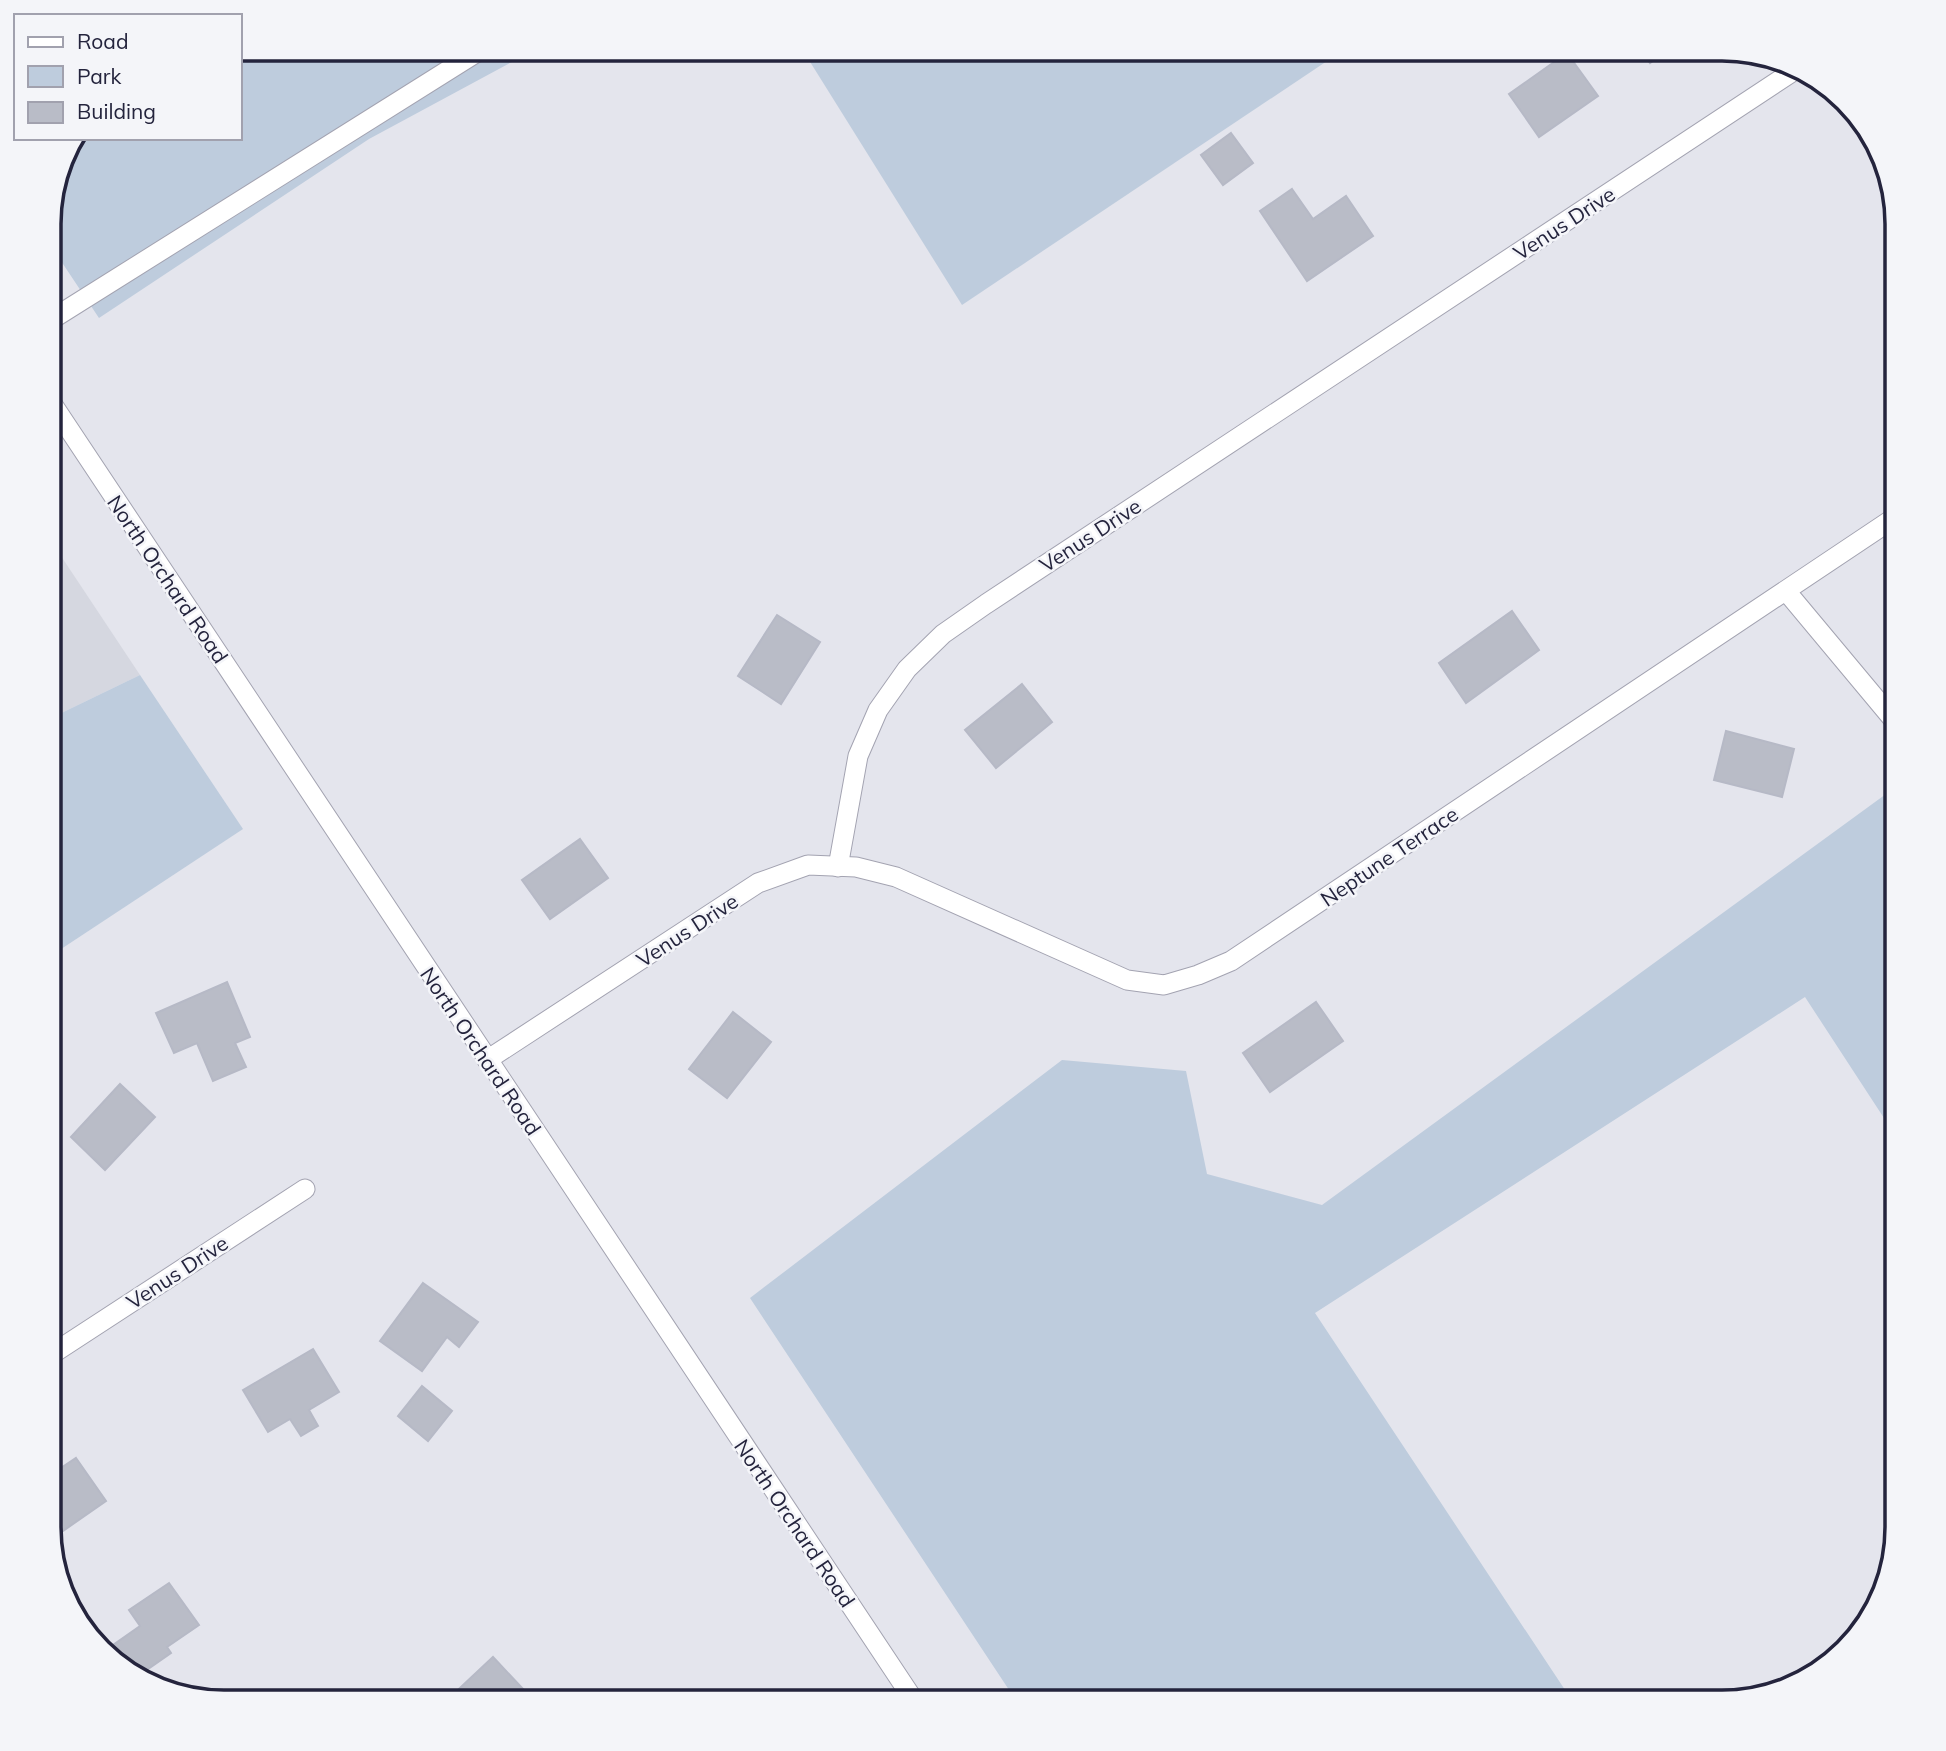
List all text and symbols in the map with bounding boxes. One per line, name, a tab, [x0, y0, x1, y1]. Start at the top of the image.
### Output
legend	[14, 14, 242, 140]
text: Road	[77, 28, 128, 54]
text: Park	[77, 63, 121, 89]
text: Building	[77, 98, 156, 124]
street label: Venus Drive	[1508, 181, 1620, 265]
street label: North Orchard Road	[102, 490, 234, 668]
street label: Venus Drive	[1034, 493, 1146, 577]
street label: Neptune Terrace	[1315, 800, 1463, 912]
street label: Venus Drive	[631, 888, 743, 972]
street label: North Orchard Road	[415, 962, 547, 1140]
street label: Venus Drive	[121, 1230, 233, 1314]
street label: North Orchard Road	[729, 1434, 861, 1612]

